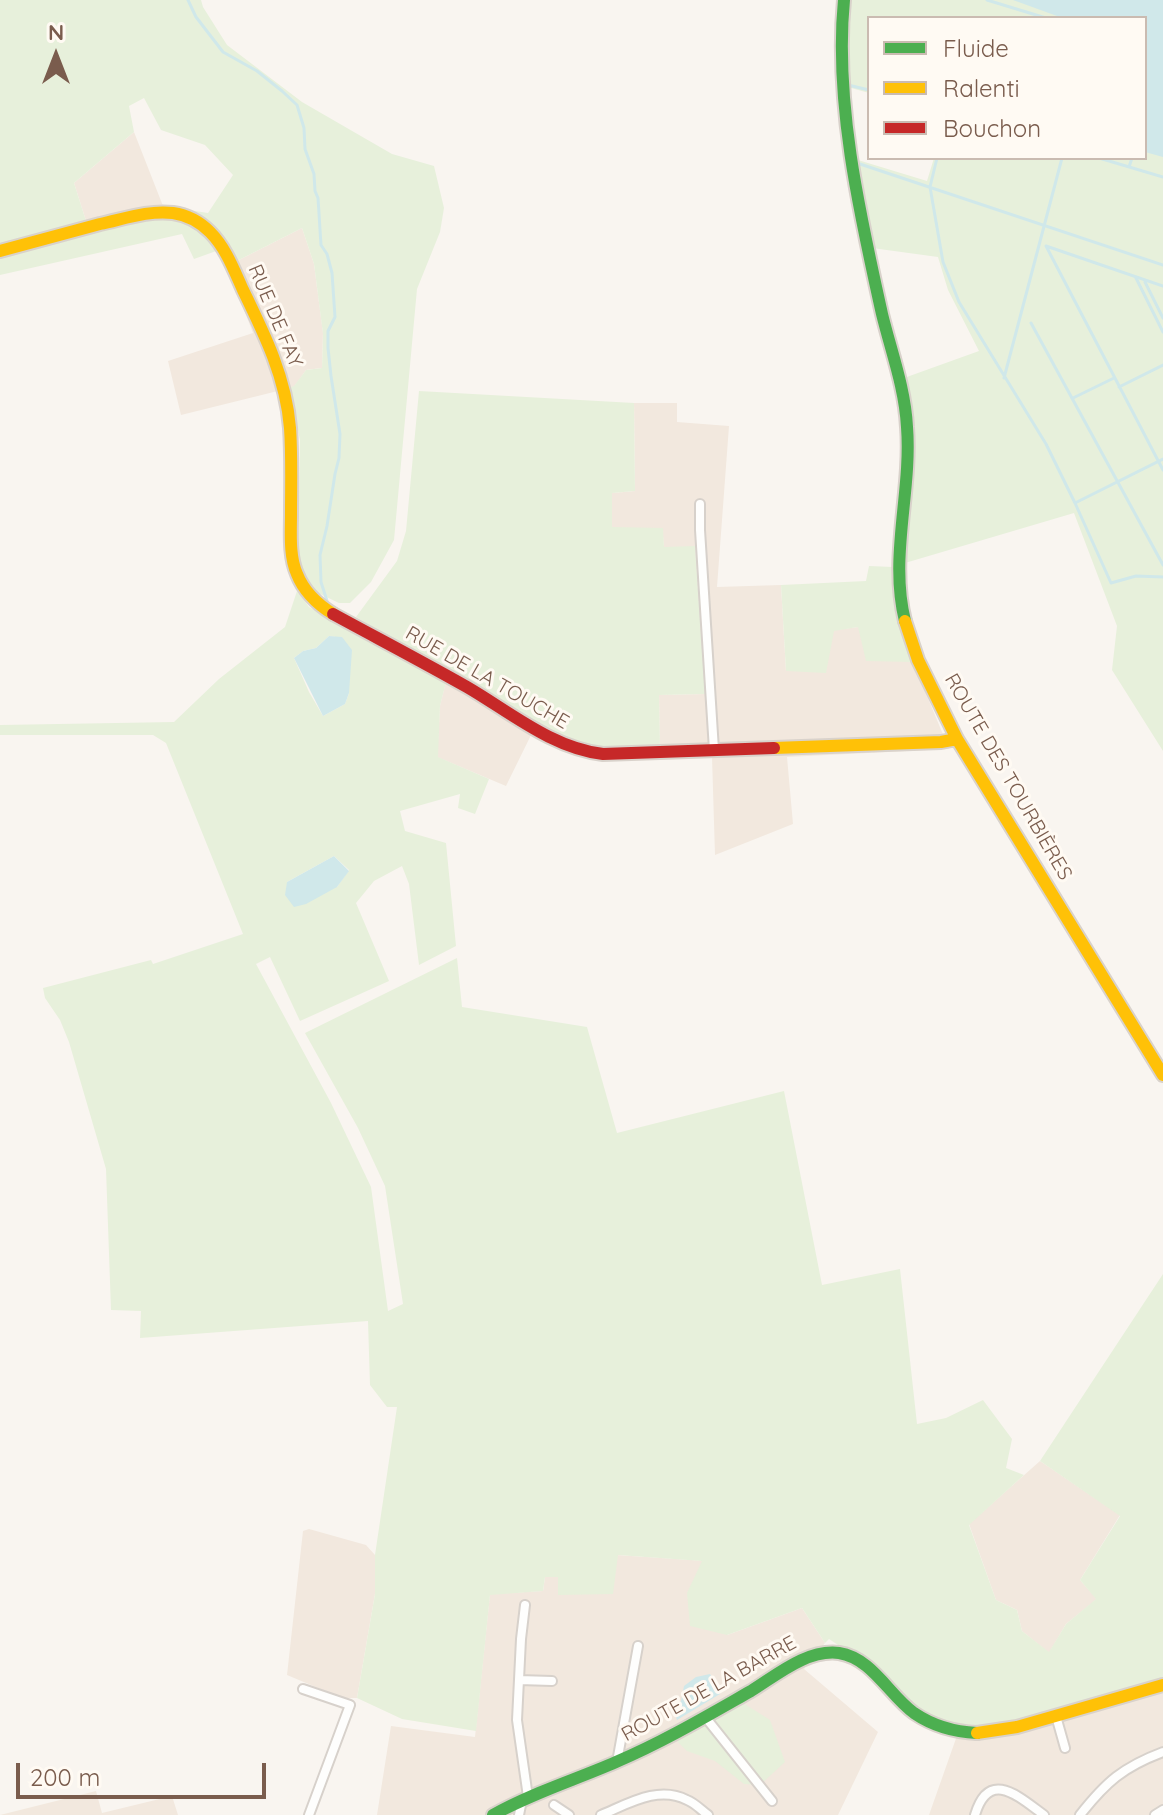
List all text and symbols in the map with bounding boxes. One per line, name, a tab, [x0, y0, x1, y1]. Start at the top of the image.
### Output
north arrow	[16, 16, 96, 96]
legend	[867, 16, 1147, 160]
text: N	[48, 18, 64, 46]
text: Fluide	[943, 33, 1009, 63]
text: Ralenti	[943, 73, 1020, 103]
text: Bouchon	[943, 113, 1041, 143]
street label: RUE DE FAY	[243, 261, 307, 371]
street label: RUE DE LA TOUCHE	[401, 621, 573, 735]
street label: ROUTE DES TOURBIÈRES	[939, 670, 1077, 884]
street label: ROUTE DE LA BARRE	[617, 1631, 801, 1747]
scale bar	[20, 1747, 270, 1797]
text: 200 m	[30, 1762, 100, 1792]

